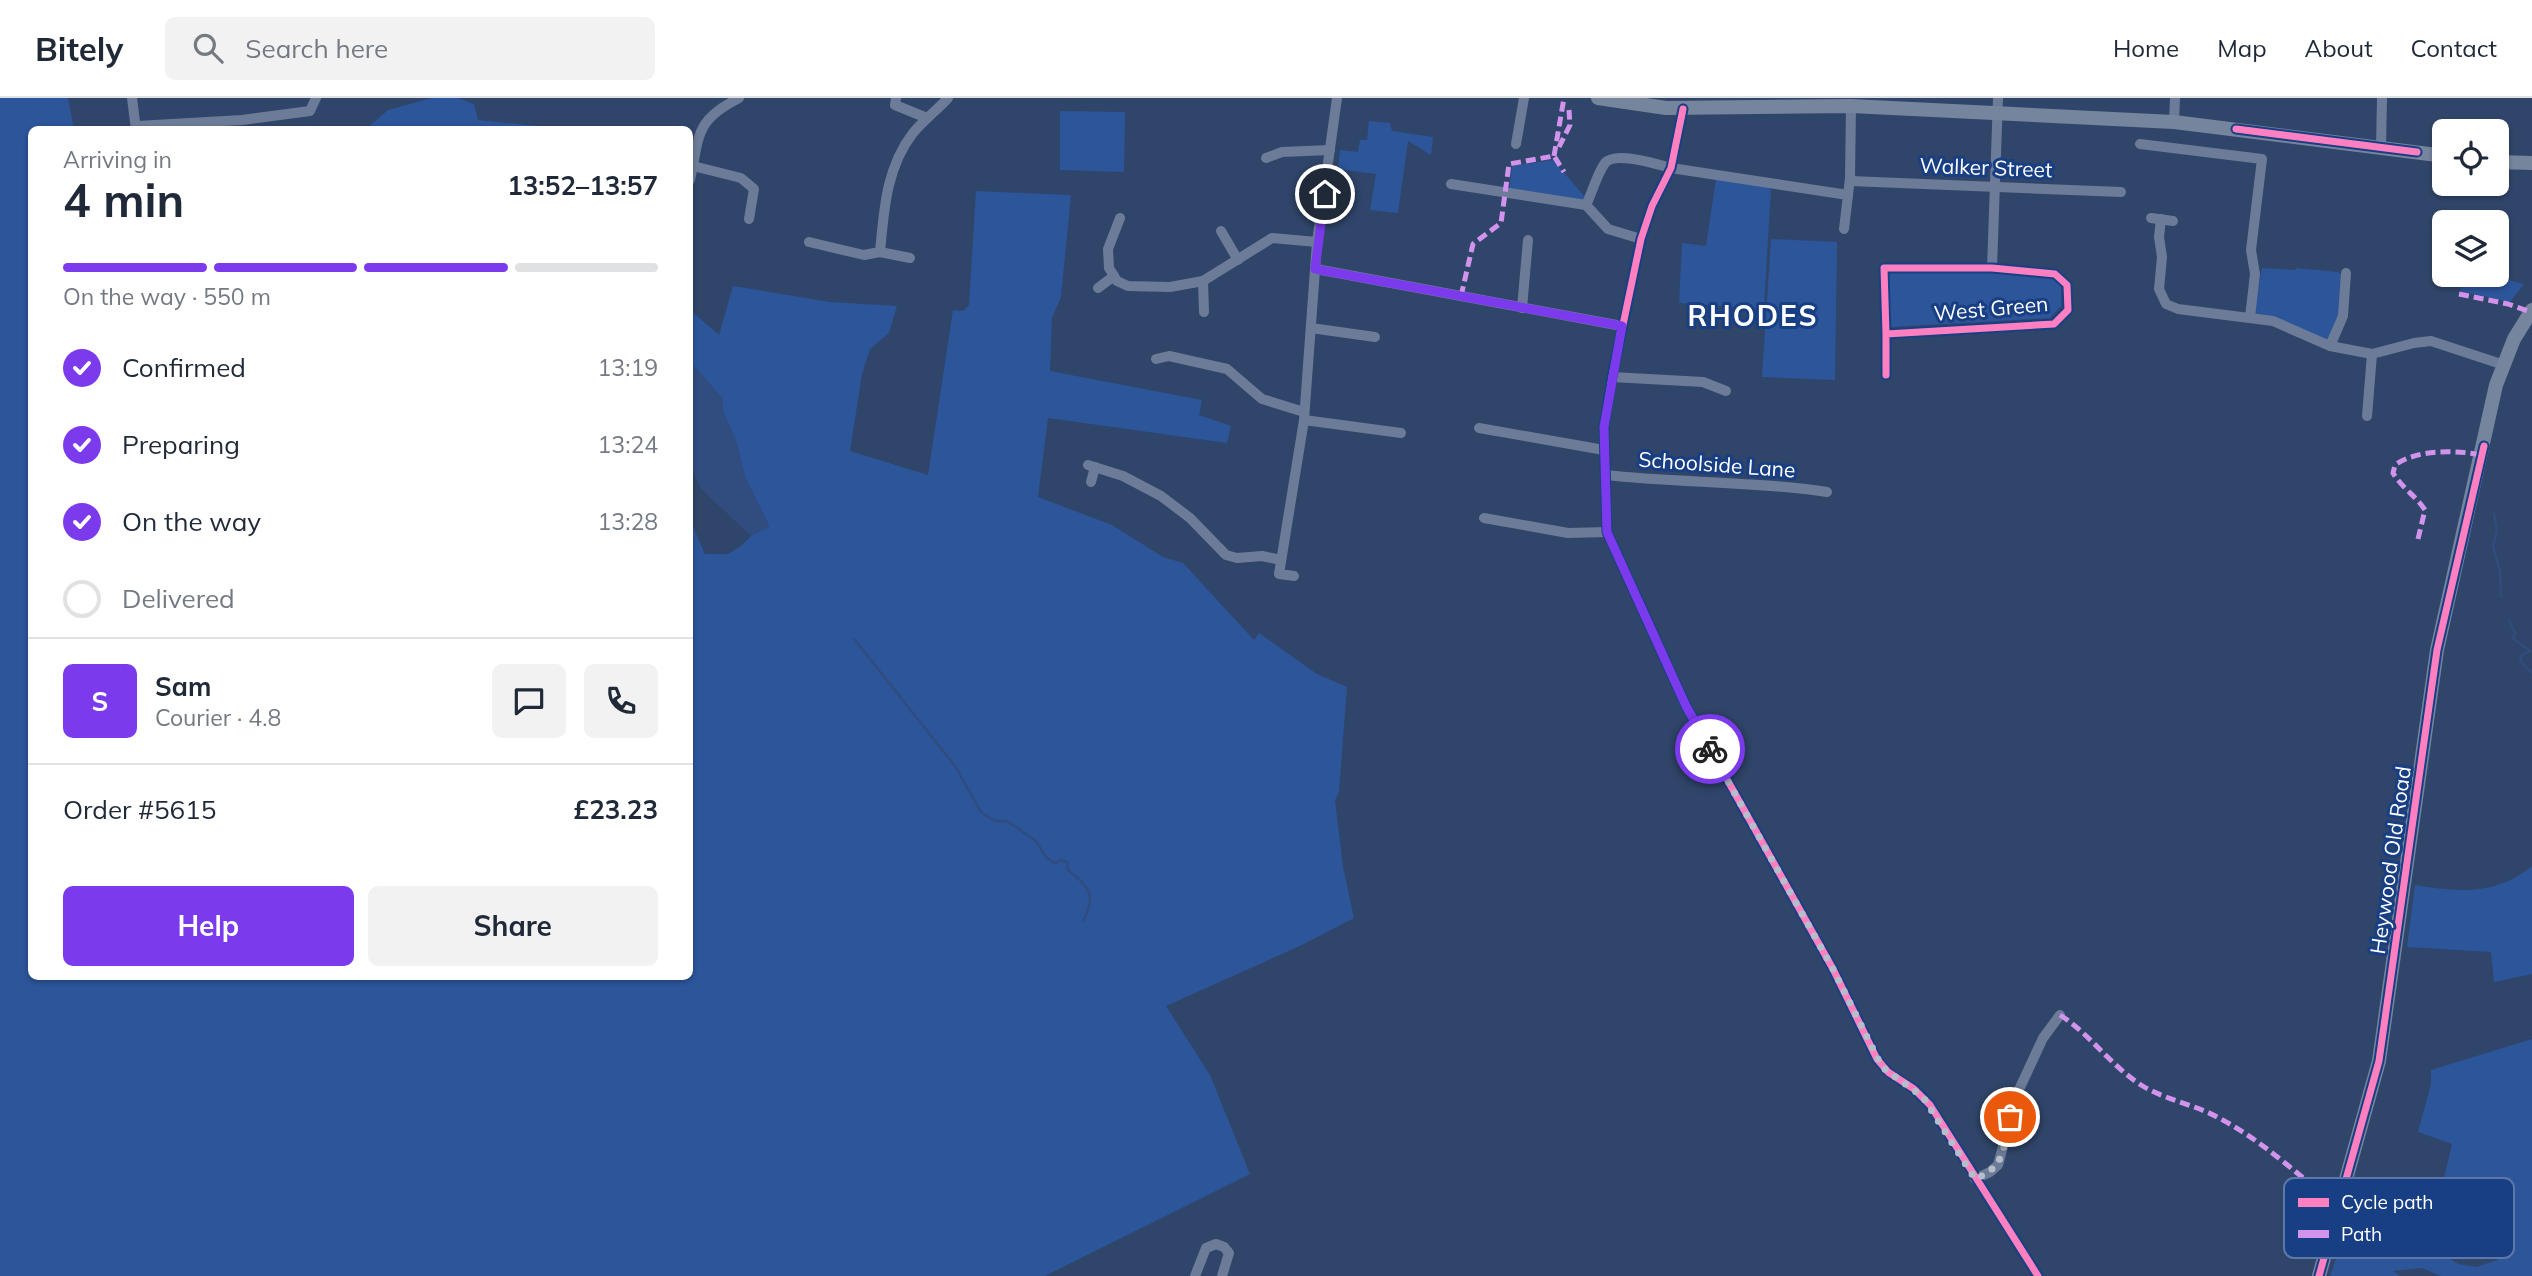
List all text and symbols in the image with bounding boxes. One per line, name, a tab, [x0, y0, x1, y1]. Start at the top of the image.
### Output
search box	[165, 17, 655, 80]
text: Bitely	[35, 28, 123, 69]
icon: search	[189, 29, 227, 67]
text: Search here	[245, 32, 388, 65]
text: Home	[2113, 33, 2179, 63]
text: Map	[2217, 33, 2267, 63]
text: About	[2305, 33, 2373, 63]
text: Contact	[2411, 33, 2497, 63]
map controls	[2432, 119, 2509, 287]
button: locate	[2432, 119, 2509, 196]
text: Arriving in	[63, 145, 172, 174]
street label: Walker Street	[1919, 152, 2053, 182]
pin	[1295, 164, 1355, 224]
text: 13:52–13:57	[507, 169, 658, 202]
text: 4 min	[63, 171, 184, 229]
icon: home	[1306, 175, 1344, 213]
button: layers	[2432, 210, 2509, 287]
text: On the way · 550 m	[63, 282, 271, 311]
street label: West Green	[1933, 290, 2049, 326]
district label: RHODES	[1687, 298, 1819, 333]
icon: check	[63, 349, 101, 387]
text: Confirmed	[122, 351, 246, 384]
text: 13:19	[598, 353, 658, 382]
icon: check	[63, 426, 101, 464]
text: Preparing	[122, 428, 240, 461]
text: 13:24	[598, 430, 658, 459]
street label: Schoolside Lane	[1638, 446, 1796, 482]
icon: check	[63, 503, 101, 541]
text: On the way	[122, 505, 261, 538]
text: 13:28	[598, 507, 658, 536]
text: Delivered	[122, 582, 235, 615]
button: chat	[492, 664, 566, 738]
button: phone	[584, 664, 658, 738]
text: Sam	[155, 670, 211, 703]
text: S	[92, 685, 108, 718]
text: Courier · 4.8	[155, 703, 281, 732]
courier	[1675, 714, 1745, 784]
icon: bike	[1691, 730, 1729, 768]
street label: Heywood Old Road	[2364, 764, 2416, 956]
text: Order #5615	[63, 793, 216, 826]
text: £23.23	[574, 793, 658, 826]
button: Help	[63, 886, 354, 966]
button: Share	[368, 886, 658, 966]
pin	[1980, 1087, 2040, 1147]
icon: bag	[1991, 1098, 2029, 1136]
legend	[2284, 1178, 2514, 1258]
text: Cycle path	[2341, 1190, 2433, 1214]
text: Path	[2341, 1222, 2382, 1246]

